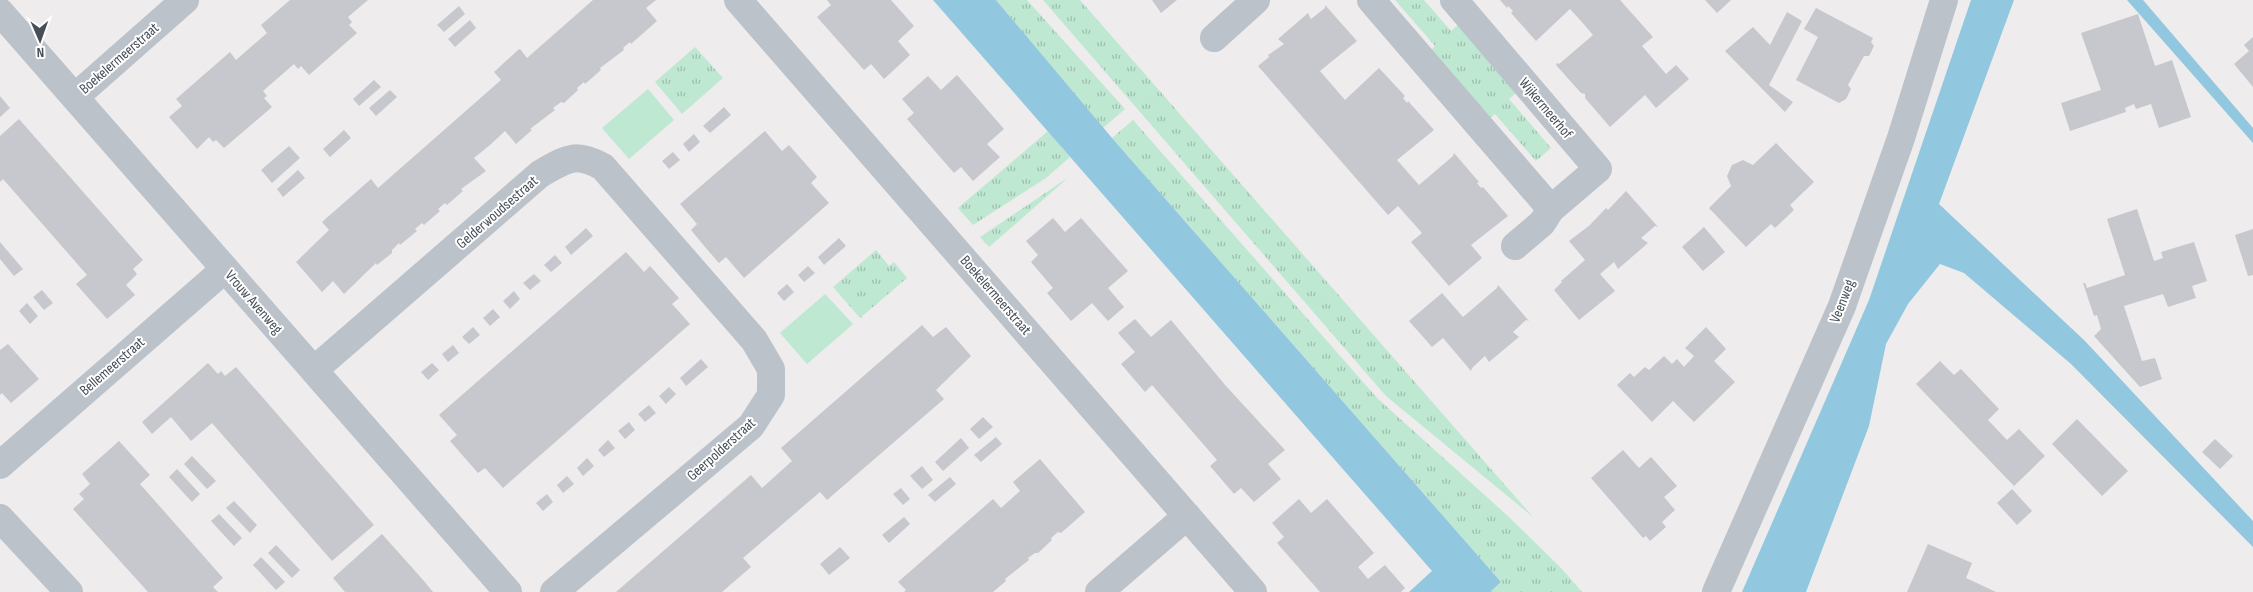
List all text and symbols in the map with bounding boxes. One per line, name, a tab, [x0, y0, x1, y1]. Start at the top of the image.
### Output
north arrow	[15, 15, 65, 65]
street label: Boekelermeerstraat	[76, 18, 163, 98]
text: N	[36, 44, 44, 61]
street label: Wijkermeerhof	[1515, 74, 1577, 143]
street label: Gelderwoudsestraat	[453, 172, 542, 253]
street label: Boekelermeerstraat	[956, 252, 1036, 339]
street label: Vrouw Avenweg	[221, 266, 287, 338]
street label: Veenweg	[1826, 277, 1859, 326]
street label: Bellemeerstraat	[76, 333, 149, 400]
street label: Geerpolderstraat	[683, 413, 760, 485]

